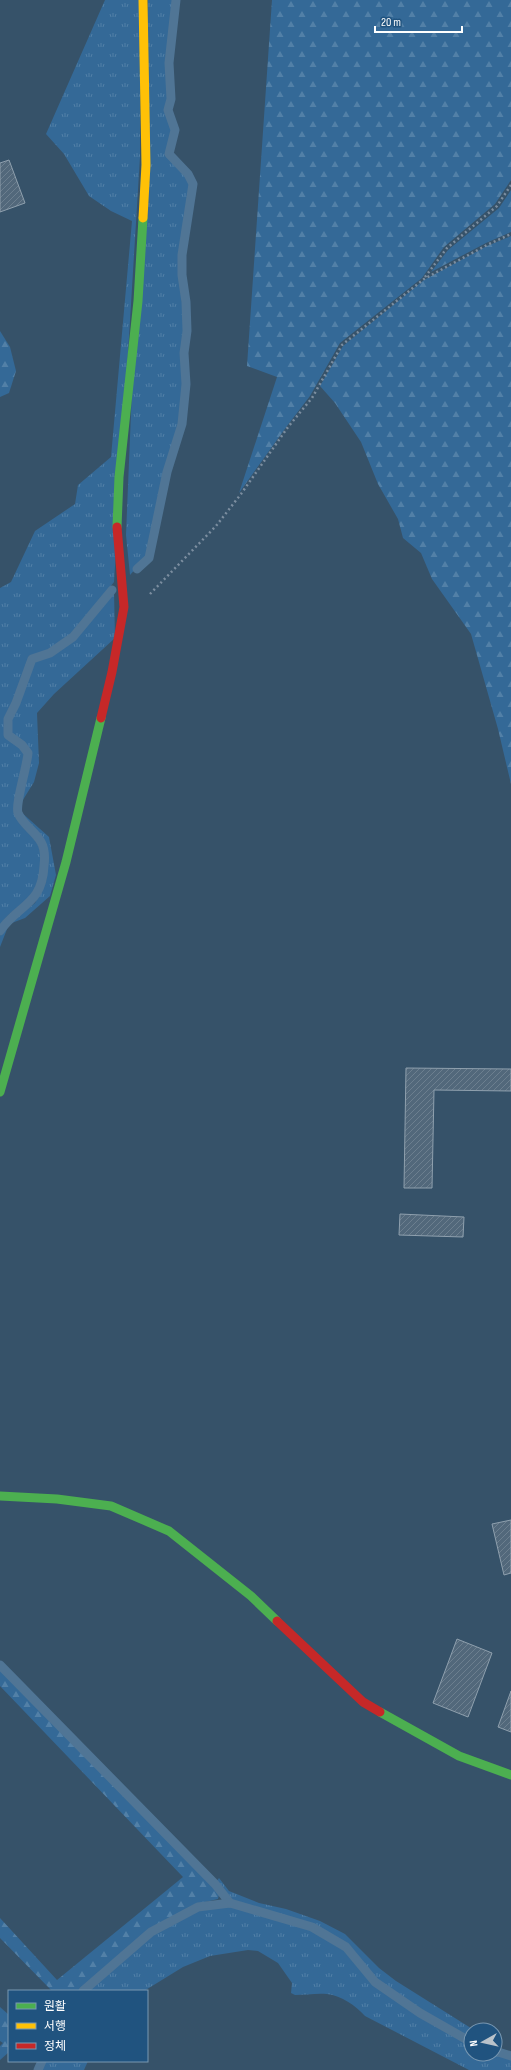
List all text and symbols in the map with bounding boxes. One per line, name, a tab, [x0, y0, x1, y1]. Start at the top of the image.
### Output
scale bar	[375, 8, 462, 34]
text: 20 m	[381, 15, 401, 30]
legend	[8, 1990, 148, 2062]
text: 원활	[44, 1999, 66, 2014]
text: 서행	[44, 2019, 66, 2034]
north arrow	[463, 2022, 503, 2062]
text: 정체	[44, 2039, 66, 2054]
text: N	[467, 2039, 480, 2047]

